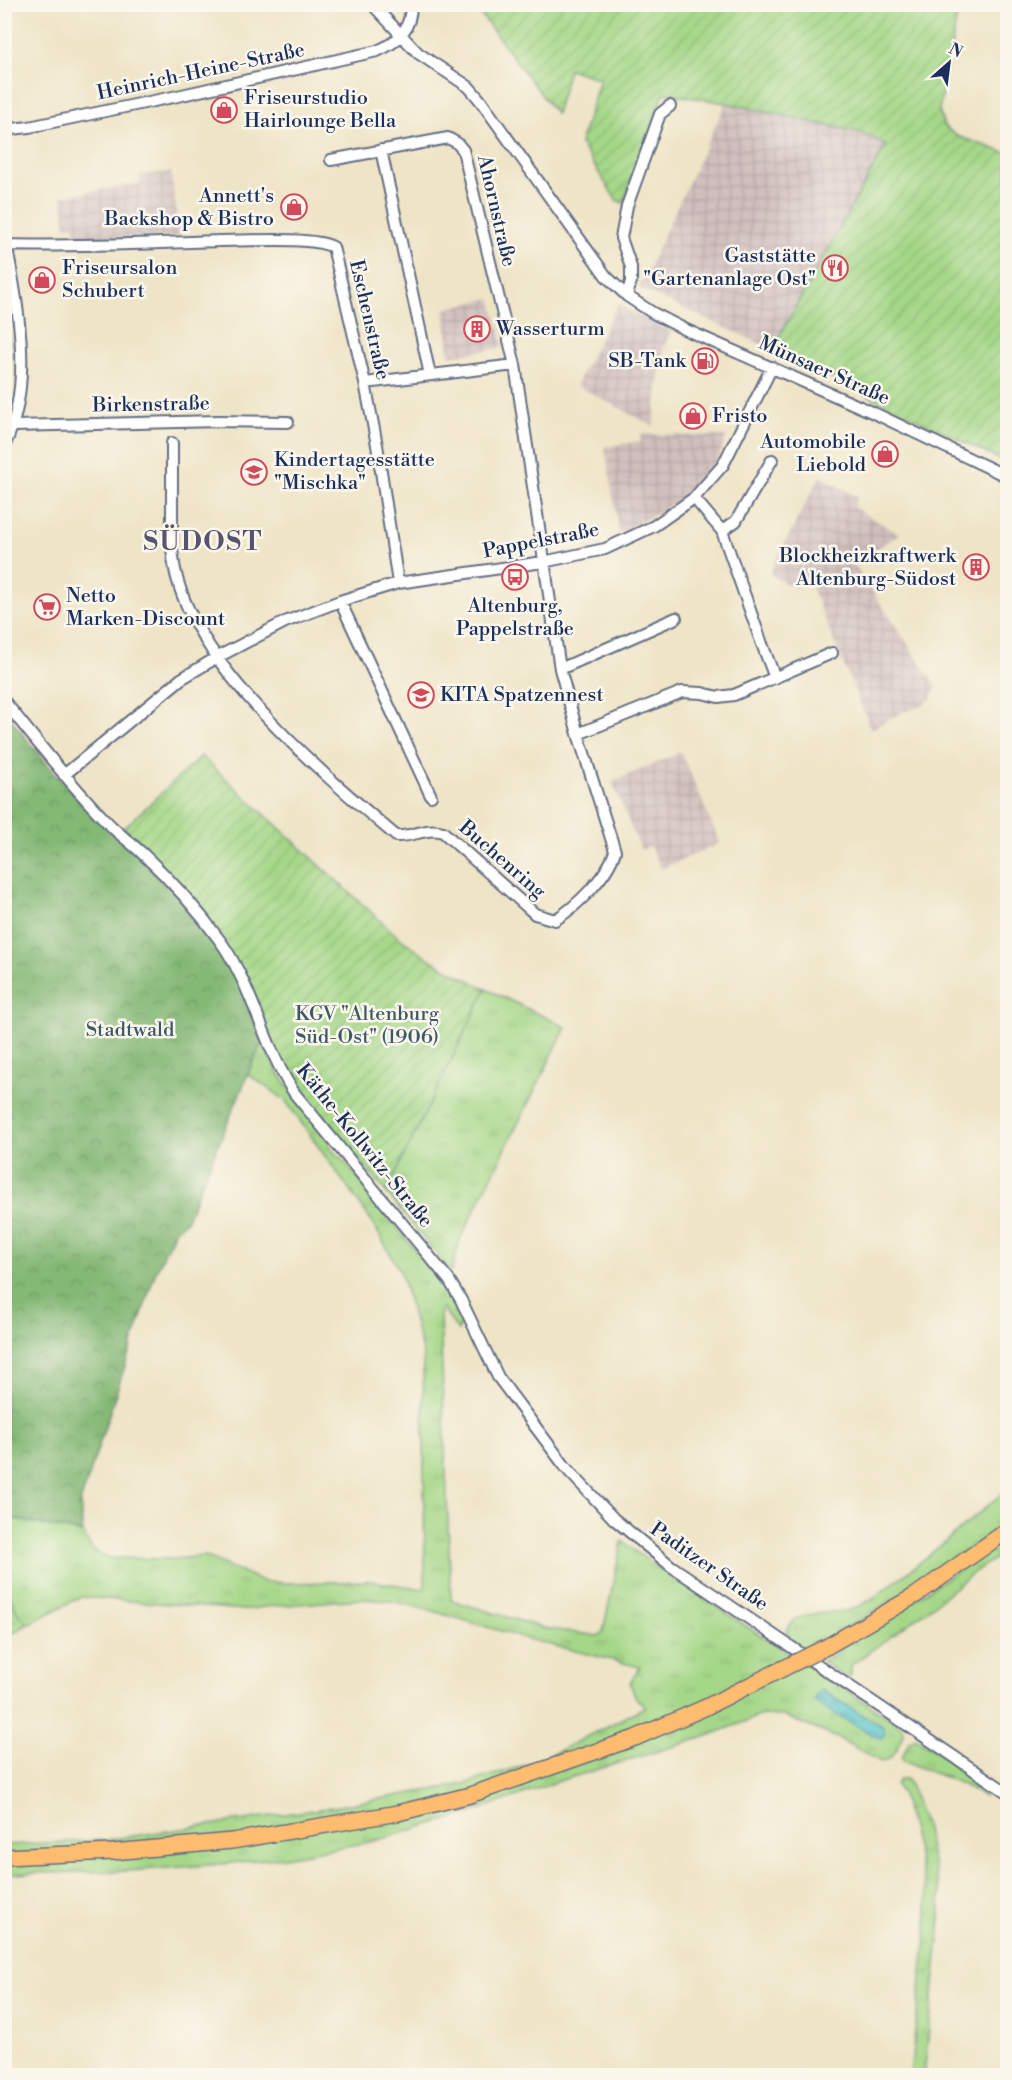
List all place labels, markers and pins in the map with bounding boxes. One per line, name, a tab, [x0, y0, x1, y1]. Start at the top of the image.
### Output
place label: Friseurstudio Hairlounge Bella	[244, 86, 397, 134]
shop icon: Friseurstudio Hairlounge Bella	[209, 95, 239, 125]
place label: Annett's Backshop & Bistro	[103, 184, 274, 232]
shop icon: Annett's Backshop & Bistro	[279, 192, 309, 222]
place label: Gaststätte "Gartenanlage Ost"	[643, 244, 816, 292]
restaurant icon: Gaststätte "Gartenanlage Ost"	[820, 253, 850, 283]
place label: Friseursalon Schubert	[62, 256, 177, 304]
shop icon: Friseursalon Schubert	[27, 265, 57, 295]
building icon: Wasserturm	[462, 314, 492, 344]
place label: Wasserturm	[495, 317, 605, 342]
fuel station icon: SB-Tank	[690, 346, 720, 376]
place label: SB-Tank	[608, 349, 688, 374]
shop icon: Fristo	[678, 401, 708, 431]
place label: Fristo	[712, 404, 768, 429]
place label: Automobile Liebold	[759, 430, 867, 478]
shop icon: Automobile Liebold	[870, 439, 900, 469]
place label: Kindertagesstätte "Mischka"	[274, 448, 435, 496]
school or university icon: Kindertagesstätte "Mischka"	[239, 457, 269, 487]
place label: Blockheizkraftwerk Altenburg-Südost	[778, 544, 958, 592]
building icon: Blockheizkraftwerk Altenburg-Südost	[961, 552, 991, 582]
bus stop icon: Altenburg, Pappelstraße	[500, 562, 530, 592]
place label: Netto Marken-Discount	[66, 584, 225, 632]
supermarket icon: Netto Marken-Discount	[32, 592, 62, 622]
place label: Altenburg, Pappelstraße	[456, 594, 574, 642]
school or university icon: KITA Spatzennest	[406, 680, 436, 710]
place label: KITA Spatzennest	[440, 683, 604, 708]

